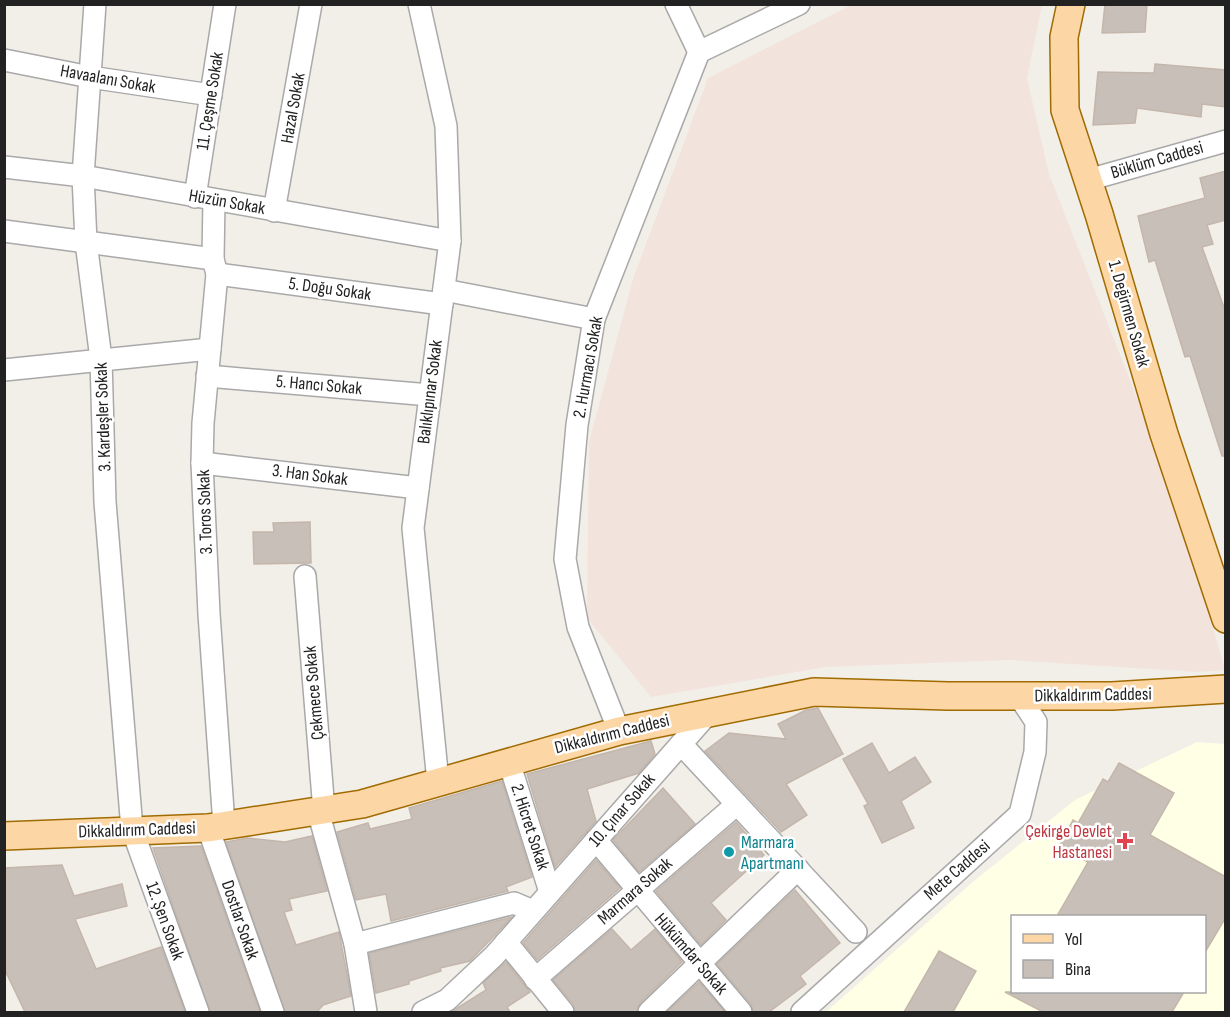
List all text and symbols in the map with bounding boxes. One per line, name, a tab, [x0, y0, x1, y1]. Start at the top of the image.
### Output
street label: 11. Çeşme Sokak	[192, 50, 228, 152]
street label: Havaalanı Sokak	[59, 60, 157, 98]
street label: Hazal Sokak	[276, 71, 310, 145]
street label: Büklüm Caddesi	[1108, 137, 1206, 183]
street label: Hüzün Sokak	[187, 185, 267, 219]
street label: 1. Değirmen Sokak	[1104, 258, 1154, 370]
street label: 5. Doğu Sokak	[287, 273, 373, 305]
street label: 2. Hurmacı Sokak	[569, 314, 607, 420]
street label: Balıklıpınar Sokak	[413, 339, 447, 445]
street label: 3. Kardeşler Sokak	[91, 362, 115, 472]
street label: 5. Hancı Sokak	[275, 371, 363, 399]
street label: 3. Han Sokak	[271, 460, 349, 490]
street label: 3. Toros Sokak	[193, 469, 217, 555]
street label: Çekmece Sokak	[299, 645, 329, 741]
street label: Dikkaldırım Caddesi	[1034, 683, 1152, 707]
street label: Dikkaldırım Caddesi	[552, 710, 672, 758]
street label: 10. Çınar Sokak	[584, 769, 660, 851]
street label: 2. Hicret Sokak	[506, 781, 554, 873]
street label: Dikkaldırım Caddesi	[78, 817, 196, 843]
place label: Çekirge Devlet Hastanesi	[1025, 821, 1113, 863]
place label: Marmara Apartmanı	[740, 832, 804, 874]
marker: Çekirge Devlet Hastanesi	[1116, 832, 1134, 850]
street label: Mete Caddesi	[920, 836, 994, 904]
marker: Marmara Apartmanı	[722, 845, 736, 859]
street label: Marmara Sokak	[593, 853, 677, 929]
street label: Dostlar Sokak	[217, 878, 263, 963]
street label: 12. Şen Sokak	[141, 879, 189, 963]
street label: Hükümdar Sokak	[650, 909, 732, 999]
legend	[1011, 915, 1206, 993]
text: Yol	[1065, 929, 1082, 950]
text: Bina	[1065, 959, 1091, 980]

